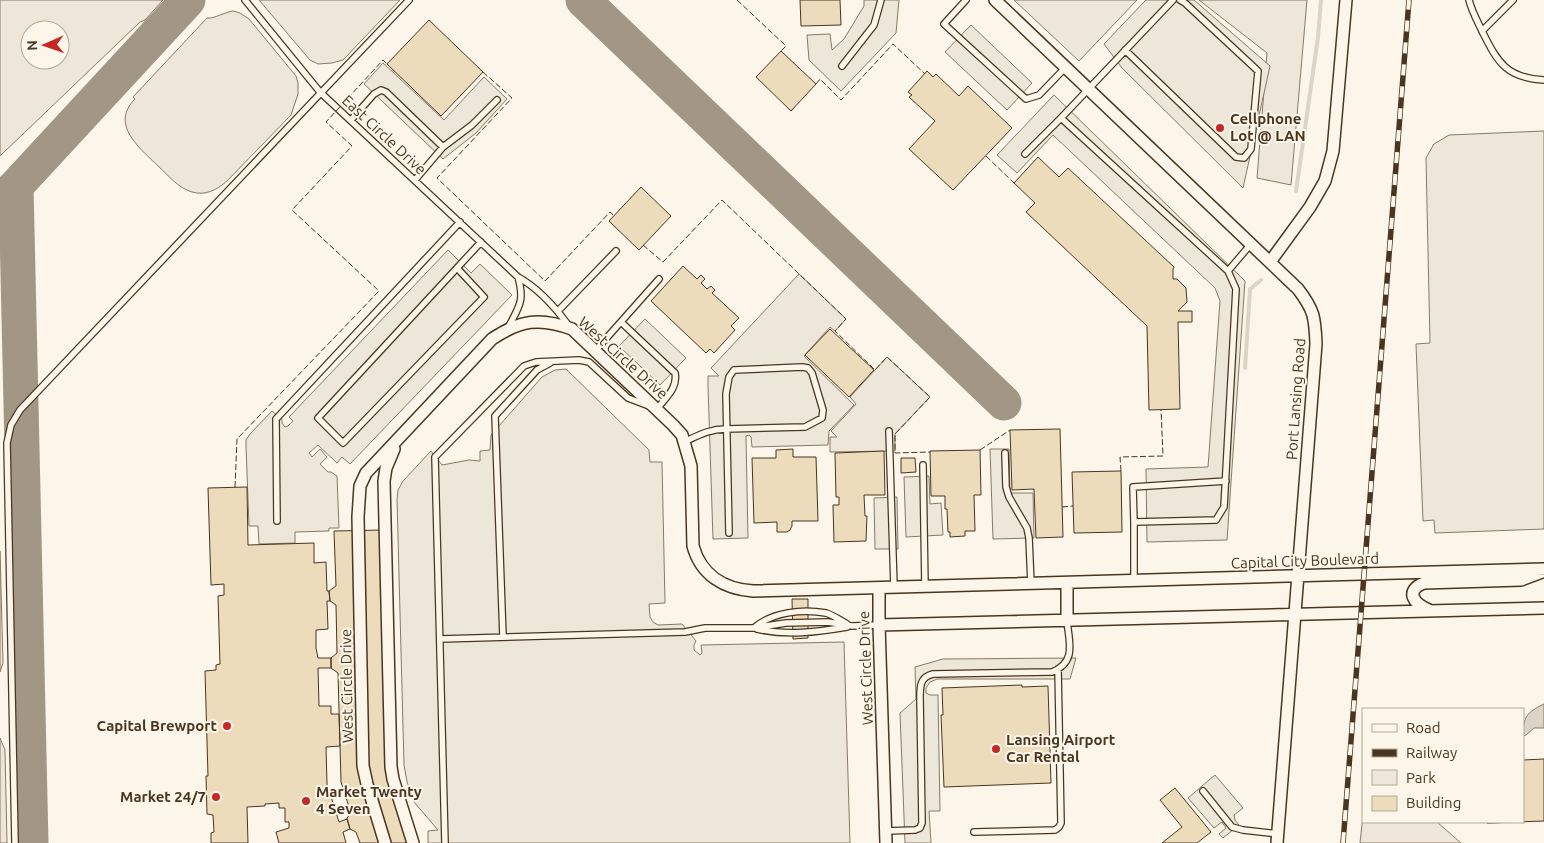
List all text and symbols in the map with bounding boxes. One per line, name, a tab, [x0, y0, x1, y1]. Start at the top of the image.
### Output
north arrow	[20, 20, 70, 70]
text: N	[24, 40, 40, 51]
street label: East Circle Drive	[339, 91, 430, 178]
place label: Cellphone Lot @ LAN	[1230, 110, 1306, 144]
marker: Cellphone Lot @ LAN	[1214, 122, 1226, 134]
street label: West Circle Drive	[575, 313, 672, 402]
street label: Port Lansing Road	[1283, 338, 1308, 460]
street label: Capital City Boulevard	[1231, 549, 1379, 572]
street label: West Circle Drive	[855, 611, 876, 725]
street label: West Circle Drive	[337, 629, 356, 743]
legend	[1362, 708, 1524, 823]
place label: Capital Brewport	[97, 717, 218, 734]
text: Road	[1406, 719, 1441, 736]
marker: Capital Brewport	[221, 720, 233, 732]
place label: Lansing Airport Car Rental	[1006, 731, 1116, 765]
marker: Lansing Airport Car Rental	[990, 743, 1002, 755]
text: Railway	[1406, 744, 1457, 761]
text: Park	[1406, 769, 1436, 786]
place label: Market Twenty 4 Seven	[316, 783, 422, 817]
place label: Market 24/7	[120, 788, 206, 805]
marker: Market 24/7	[210, 791, 222, 803]
text: Building	[1406, 794, 1461, 811]
marker: Market Twenty 4 Seven	[300, 795, 312, 807]

